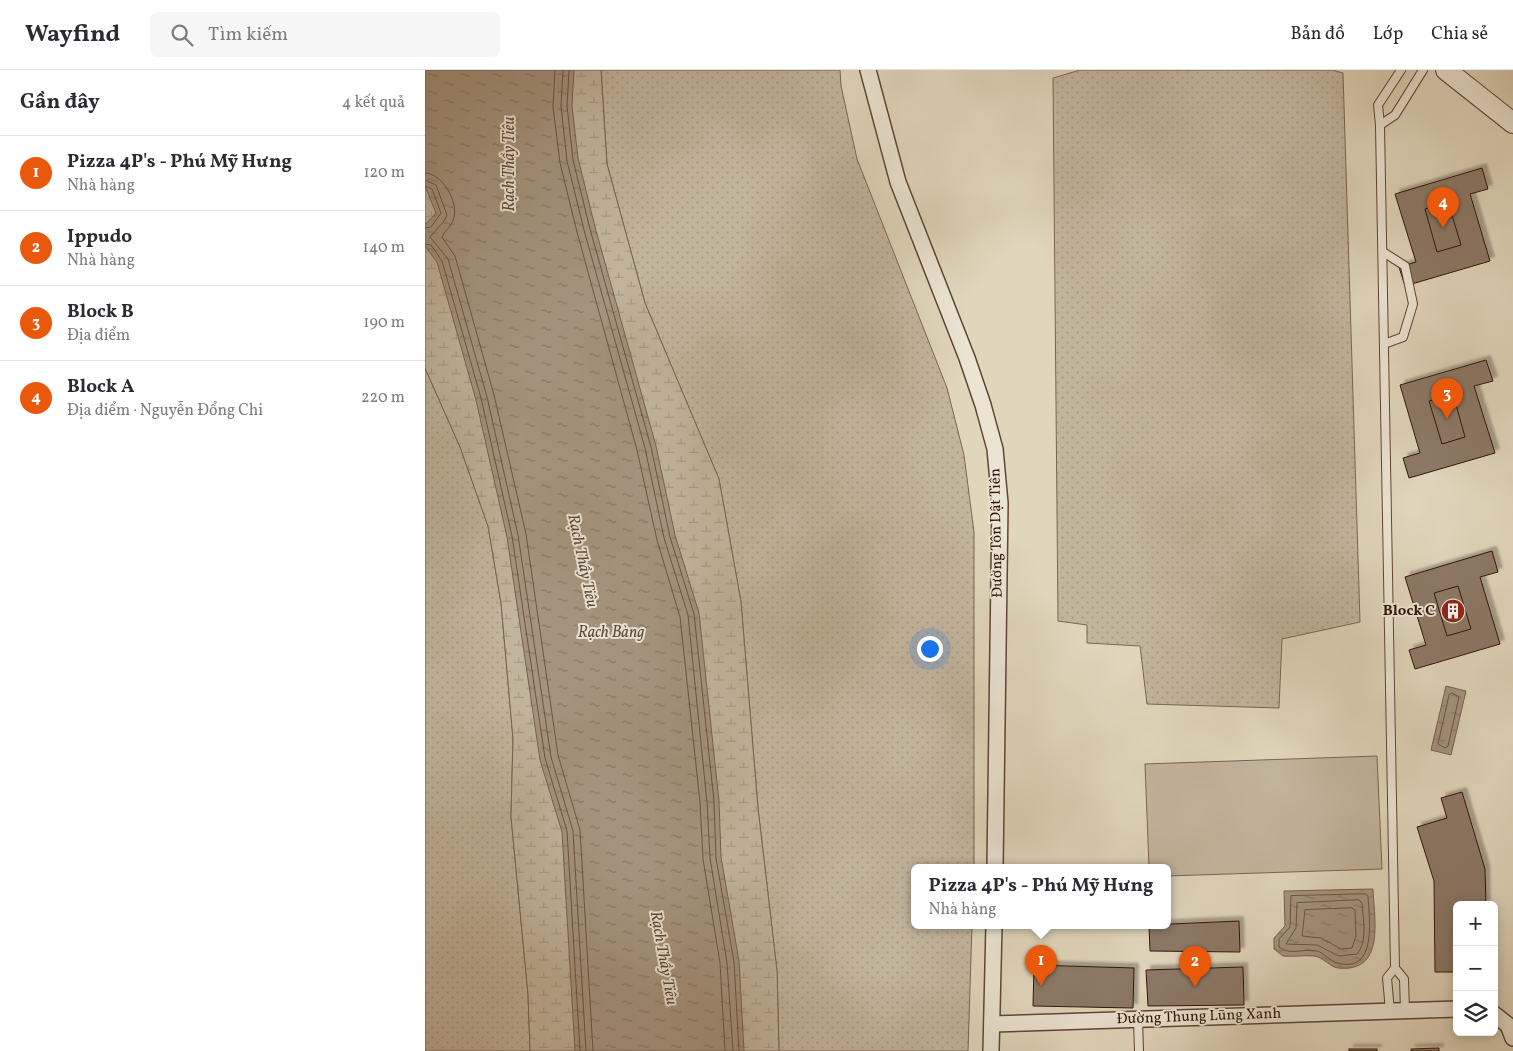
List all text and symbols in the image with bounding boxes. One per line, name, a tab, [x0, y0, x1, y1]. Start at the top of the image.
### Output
search box	[150, 12, 500, 57]
text: Wayfind	[25, 18, 120, 52]
icon: search	[168, 21, 196, 49]
text: Tìm kiếm	[208, 22, 288, 48]
text: Bản đồ	[1291, 22, 1345, 47]
text: Lớp	[1373, 22, 1403, 47]
text: Chia sẻ	[1431, 22, 1488, 47]
text: Gần đây	[20, 88, 100, 117]
text: 4 kết quả	[342, 92, 405, 114]
water label: Rạch Thầy Tiêu	[499, 117, 521, 212]
text: Pizza 4P's - Phú Mỹ Hưng	[67, 149, 292, 175]
text: 1	[33, 162, 39, 184]
text: 120 m	[363, 162, 405, 184]
text: Nhà hàng	[67, 175, 135, 197]
pin: 4	[1427, 187, 1459, 228]
text: Ippudo	[67, 224, 132, 250]
text: 2	[32, 237, 40, 259]
text: 140 m	[363, 237, 405, 259]
text: Nhà hàng	[67, 250, 135, 272]
text: Block B	[67, 299, 134, 325]
text: 3	[32, 312, 40, 334]
text: 190 m	[363, 312, 405, 334]
text: Địa điểm	[67, 325, 130, 347]
text: Block A	[67, 374, 135, 400]
pin: 3	[1431, 378, 1463, 419]
text: 4	[31, 387, 41, 409]
text: 220 m	[361, 387, 405, 409]
text: Địa điểm · Nguyễn Đổng Chi	[67, 400, 263, 422]
street label: Đường Tôn Dật Tiên	[985, 468, 1009, 598]
water label: Rạch Thầy Tiêu	[561, 512, 603, 610]
building icon: Block C	[1440, 598, 1466, 624]
place label: Block C	[1383, 601, 1435, 622]
water label: Rạch Bàng	[578, 622, 644, 644]
your location	[917, 636, 943, 662]
popup	[911, 864, 1171, 929]
text: Pizza 4P's - Phú Mỹ Hưng	[929, 873, 1153, 899]
text: Nhà hàng	[929, 899, 996, 921]
map controls	[1453, 901, 1498, 1036]
button: +	[1453, 901, 1498, 946]
water label: Rạch Thầy Tiêu	[644, 909, 682, 1007]
pin: 1	[1025, 945, 1057, 986]
pin: 2	[1179, 946, 1211, 987]
button: −	[1453, 946, 1498, 991]
button: layers	[1453, 991, 1498, 1036]
street label: Đường Thung Lũng Xanh	[1116, 1004, 1282, 1030]

